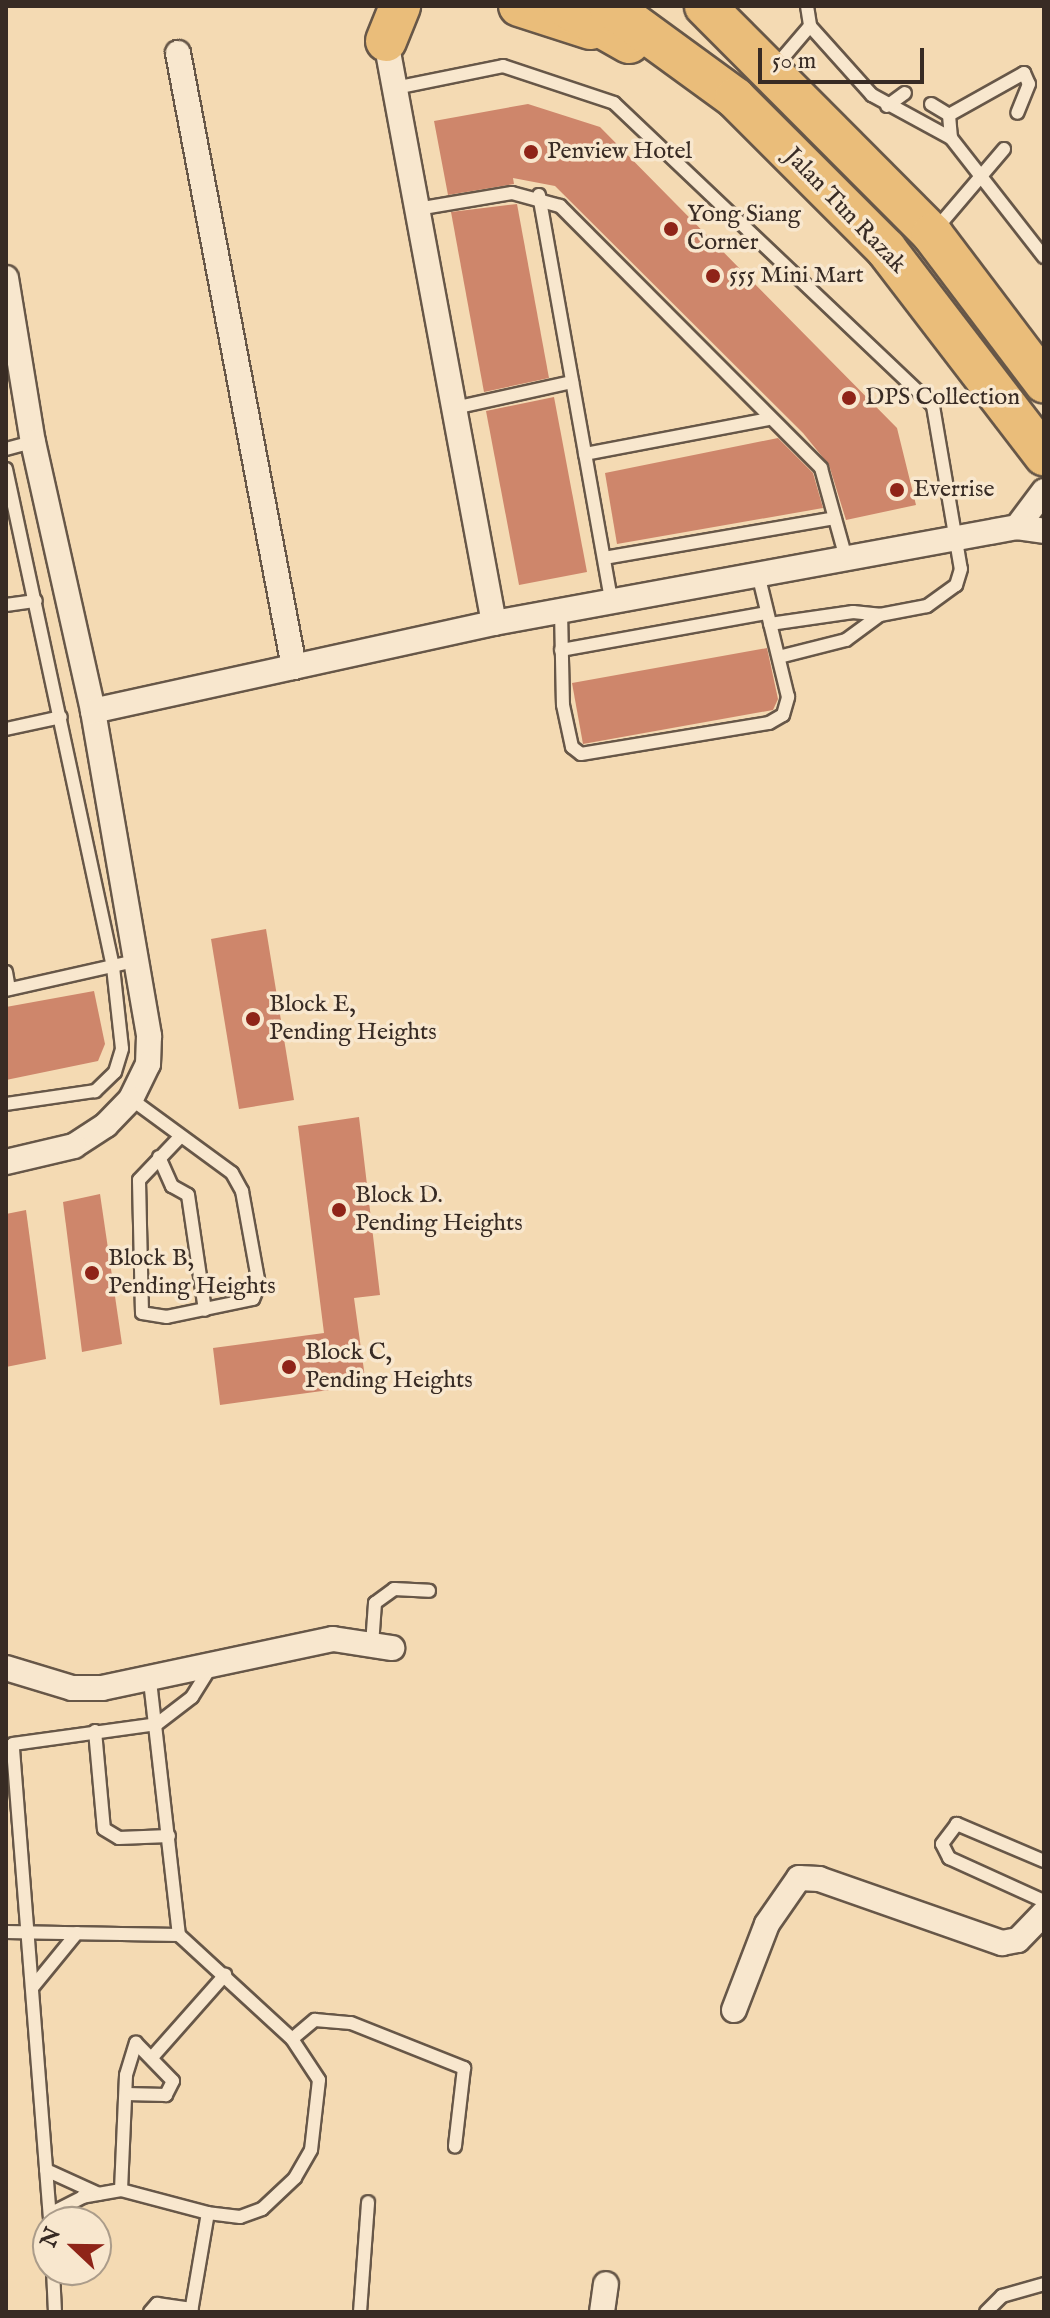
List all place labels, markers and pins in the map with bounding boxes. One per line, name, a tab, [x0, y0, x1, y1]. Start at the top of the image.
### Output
place label: Penview Hotel	[547, 138, 692, 166]
marker: Penview Hotel	[522, 143, 540, 161]
place label: Yong Siang Corner	[687, 201, 801, 257]
marker: Yong Siang Corner	[662, 220, 680, 238]
place label: 555 Mini Mart	[729, 262, 864, 290]
marker: 555 Mini Mart	[704, 267, 722, 285]
place label: DPS Collection	[865, 384, 1020, 412]
marker: DPS Collection	[840, 389, 858, 407]
place label: Everrise	[913, 476, 994, 504]
marker: Everrise	[888, 481, 906, 499]
place label: Block E, Pending Heights	[269, 991, 437, 1047]
marker: Block E, Pending Heights	[244, 1010, 262, 1028]
place label: Block D. Pending Heights	[355, 1182, 523, 1238]
marker: Block D. Pending Heights	[330, 1201, 348, 1219]
place label: Block B, Pending Heights	[108, 1245, 276, 1301]
marker: Block B, Pending Heights	[83, 1264, 101, 1282]
place label: Block C, Pending Heights	[305, 1339, 473, 1395]
marker: Block C, Pending Heights	[280, 1358, 298, 1376]

